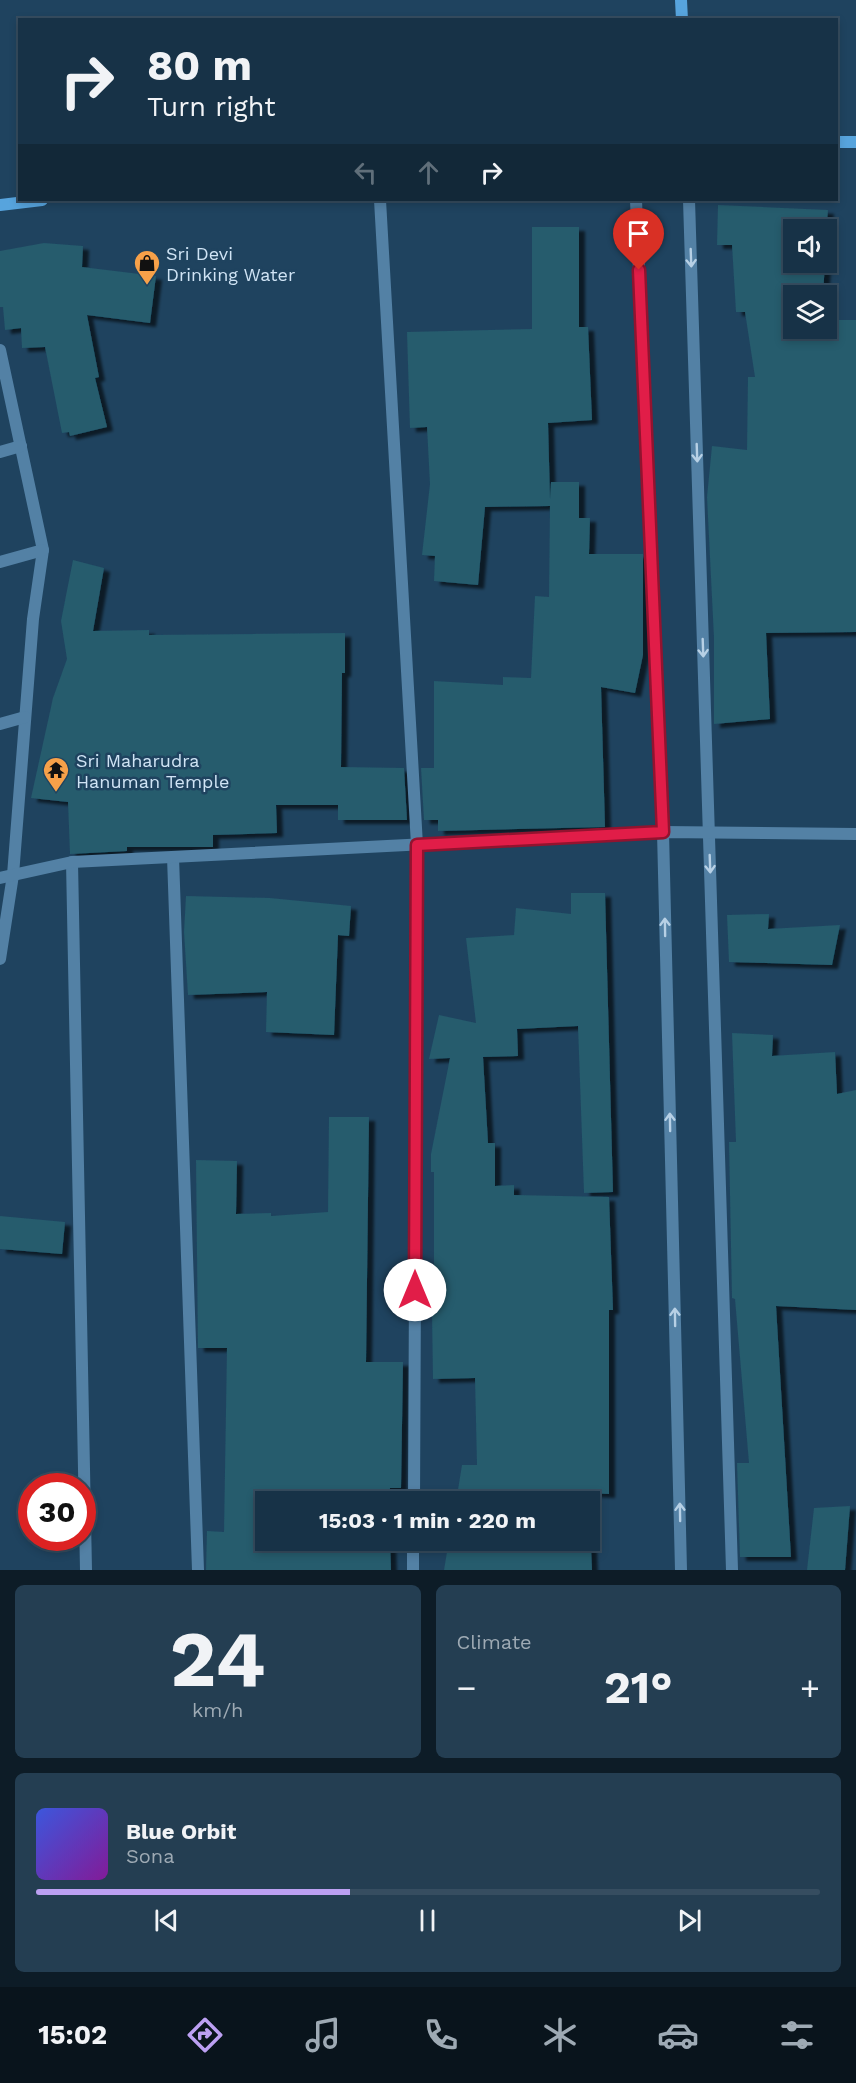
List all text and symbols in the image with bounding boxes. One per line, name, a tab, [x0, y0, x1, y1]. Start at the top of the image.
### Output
text: 80 m	[147, 41, 252, 90]
icon: right	[48, 42, 126, 120]
text: Turn right	[147, 91, 276, 123]
icon: left	[349, 156, 382, 189]
icon: ahead	[412, 156, 445, 189]
icon: right	[475, 156, 508, 189]
pin	[613, 208, 664, 270]
icon: arrive	[622, 217, 655, 250]
map controls	[783, 219, 837, 339]
button: sound	[783, 219, 837, 273]
place label: Sri Devi Drinking Water	[166, 243, 295, 285]
one-way arrow	[685, 247, 696, 267]
shop icon: Sri Devi Drinking Water	[132, 248, 162, 286]
button: layers	[783, 285, 837, 339]
one-way arrow	[691, 442, 703, 462]
one-way arrow	[698, 637, 709, 657]
place label: Sri Maharudra Hanuman Temple	[76, 750, 229, 792]
temple icon: Sri Maharudra Hanuman Temple	[41, 755, 71, 793]
one-way arrow	[705, 853, 716, 873]
one-way arrow	[659, 917, 671, 937]
one-way arrow	[664, 1112, 676, 1132]
position arrow	[383, 1258, 447, 1322]
one-way arrow	[669, 1307, 681, 1327]
speed limit sign: 30	[18, 1473, 96, 1551]
one-way arrow	[674, 1502, 686, 1522]
text: 15:03 · 1 min · 220 m	[319, 1508, 536, 1533]
text: 24	[170, 1613, 266, 1705]
text: Climate	[457, 1630, 532, 1654]
text: 21°	[604, 1661, 673, 1714]
text: −	[457, 1668, 476, 1707]
text: +	[800, 1668, 820, 1707]
text: km/h	[192, 1698, 244, 1722]
text: Blue Orbit	[126, 1819, 236, 1844]
text: Sona	[126, 1844, 175, 1868]
icon: previous	[150, 1904, 183, 1937]
icon: pause	[411, 1904, 444, 1937]
icon: next	[673, 1904, 706, 1937]
icon: directions	[184, 2014, 226, 2056]
icon: music	[302, 2014, 344, 2056]
icon: phone	[420, 2014, 462, 2056]
icon: climate	[539, 2014, 581, 2056]
icon: car	[657, 2014, 699, 2056]
icon: filters	[776, 2014, 818, 2056]
text: 15:02	[38, 2019, 107, 2051]

